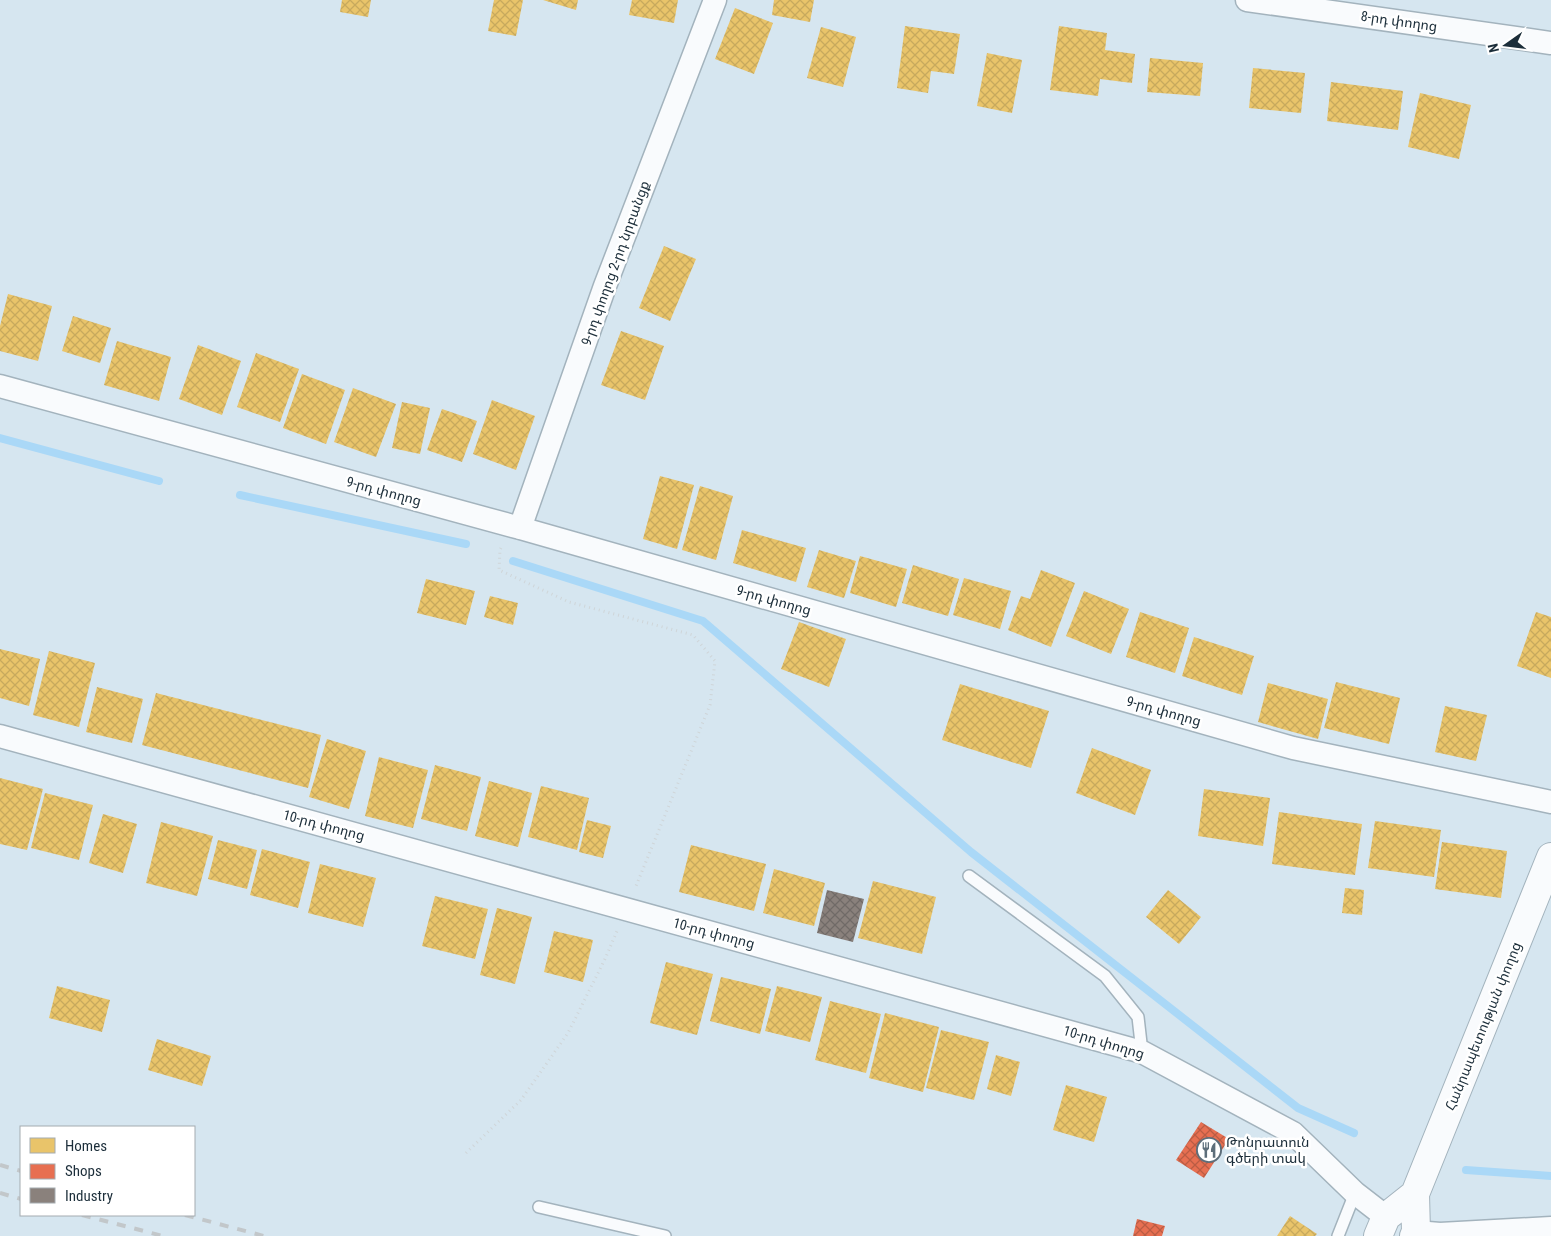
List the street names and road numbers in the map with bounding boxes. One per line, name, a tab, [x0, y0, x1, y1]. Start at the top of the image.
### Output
street label: 8-րդ փողոց	[1360, 8, 1438, 34]
street label: 9-րդ փողոց 2-րդ նրբանցք	[578, 178, 652, 348]
street label: 9-րդ փողոց	[345, 473, 423, 509]
street label: 9-րդ փողոց	[735, 582, 813, 618]
street label: 9-րդ փողոց	[1125, 693, 1203, 729]
street label: 10-րդ փողոց	[281, 806, 367, 844]
street label: 10-րդ փողոց	[671, 914, 757, 952]
street label: Հանրապետության փողոց	[1442, 939, 1524, 1113]
street label: 10-րդ փողոց	[1061, 1022, 1147, 1062]

